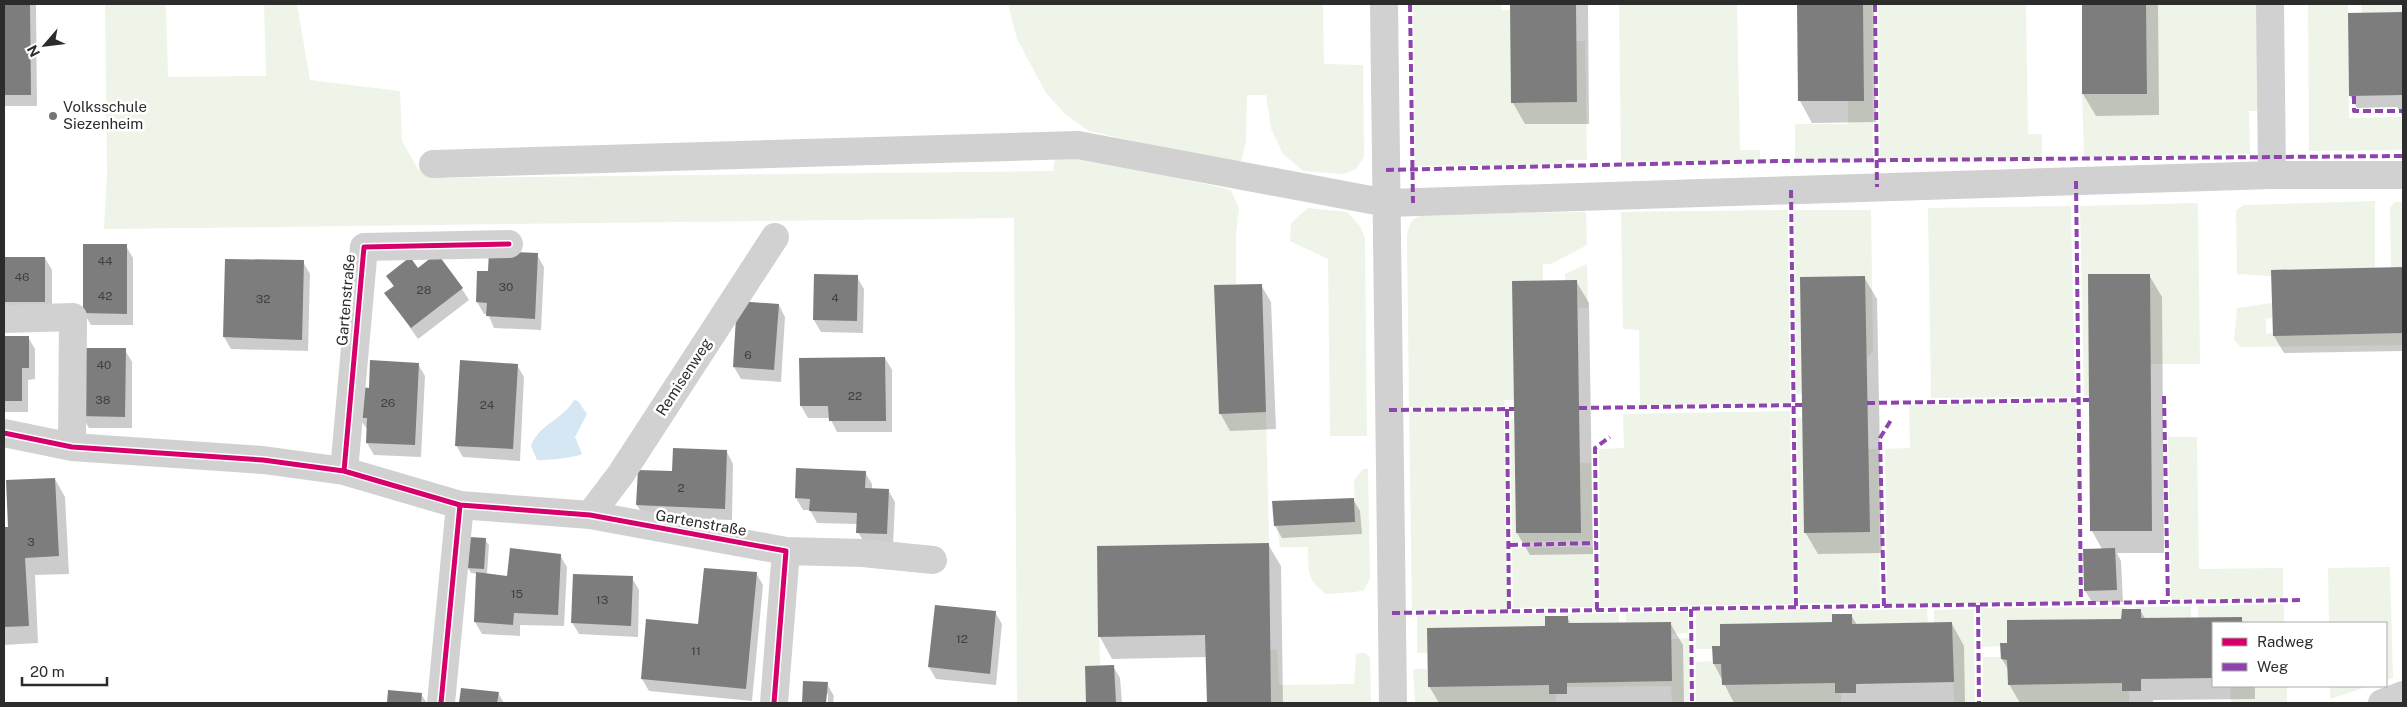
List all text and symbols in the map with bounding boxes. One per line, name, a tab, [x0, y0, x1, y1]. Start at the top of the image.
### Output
north arrow	[20, 20, 70, 70]
text: N	[24, 43, 43, 60]
place label: Volksschule Siezenheim	[63, 98, 147, 132]
marker: Volksschule Siezenheim	[47, 110, 59, 122]
street label: Gartenstraße	[333, 253, 358, 347]
house number: 44	[97, 254, 113, 268]
house number: 46	[14, 270, 30, 284]
house number: 30	[499, 280, 513, 294]
house number: 28	[417, 283, 432, 297]
house number: 42	[98, 289, 112, 303]
house number: 4	[831, 291, 839, 305]
house number: 32	[256, 292, 270, 306]
street label: Remisenweg	[652, 335, 715, 419]
house number: 6	[744, 348, 752, 362]
house number: 40	[97, 358, 111, 372]
house number: 22	[848, 389, 862, 403]
house number: 38	[95, 393, 111, 407]
house number: 26	[381, 396, 395, 410]
house number: 24	[480, 398, 495, 412]
house number: 2	[677, 481, 685, 495]
street label: Gartenstraße	[654, 506, 748, 539]
house number: 3	[27, 535, 35, 549]
house number: 15	[511, 587, 524, 601]
house number: 13	[596, 593, 608, 607]
legend	[2212, 622, 2387, 687]
house number: 12	[956, 632, 968, 646]
text: Radweg	[2257, 633, 2314, 650]
house number: 11	[691, 644, 701, 658]
scale bar	[22, 654, 108, 686]
text: Weg	[2257, 658, 2288, 675]
text: 20 m	[30, 663, 65, 680]

